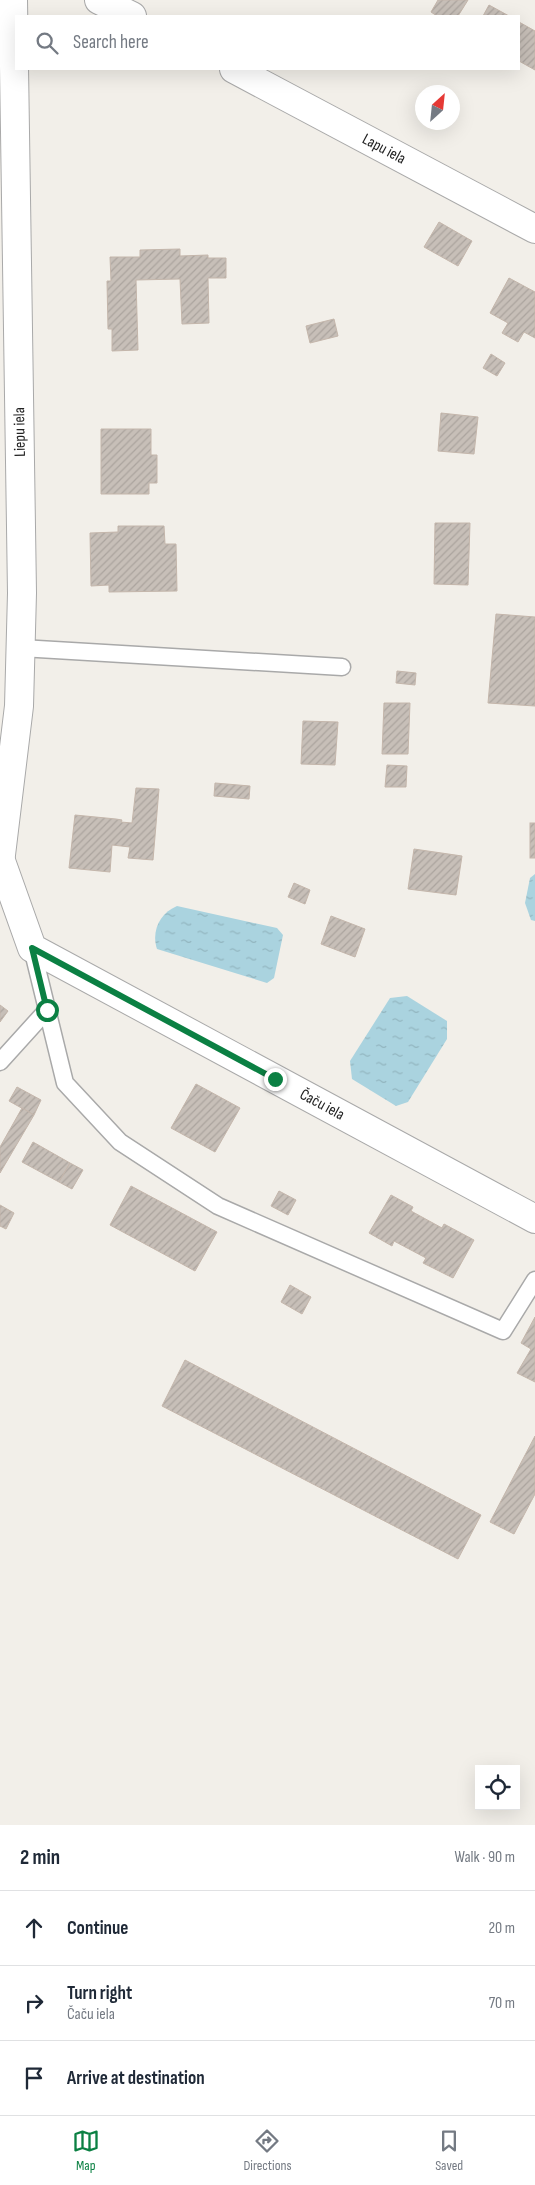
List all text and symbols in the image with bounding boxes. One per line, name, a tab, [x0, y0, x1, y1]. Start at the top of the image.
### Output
search box	[15, 15, 520, 70]
icon: search	[33, 29, 61, 57]
text: Search here	[73, 31, 149, 54]
north arrow	[415, 85, 460, 130]
street label: Lapu iela	[359, 129, 409, 168]
street label: Liepu iela	[10, 407, 30, 457]
route start	[36, 999, 59, 1022]
route end	[264, 1068, 287, 1091]
street label: Čaču iela	[297, 1085, 348, 1124]
map controls	[475, 1765, 520, 1810]
button: locate	[475, 1765, 520, 1810]
text: 2 min	[20, 1845, 60, 1870]
text: Walk · 90 m	[454, 1848, 515, 1867]
icon: ahead	[20, 1914, 48, 1942]
text: Continue	[67, 1917, 128, 1940]
text: 20 m	[488, 1919, 515, 1938]
text: Turn right	[67, 1982, 132, 2005]
icon: right	[20, 1989, 48, 2017]
text: 70 m	[489, 1994, 515, 2013]
text: Čaču iela	[67, 2005, 115, 2024]
icon: arrive	[20, 2064, 48, 2092]
text: Arrive at destination	[67, 2067, 205, 2090]
tab: Map	[72, 2127, 100, 2174]
tab: Directions	[243, 2127, 292, 2174]
tab: Saved	[435, 2127, 463, 2174]

